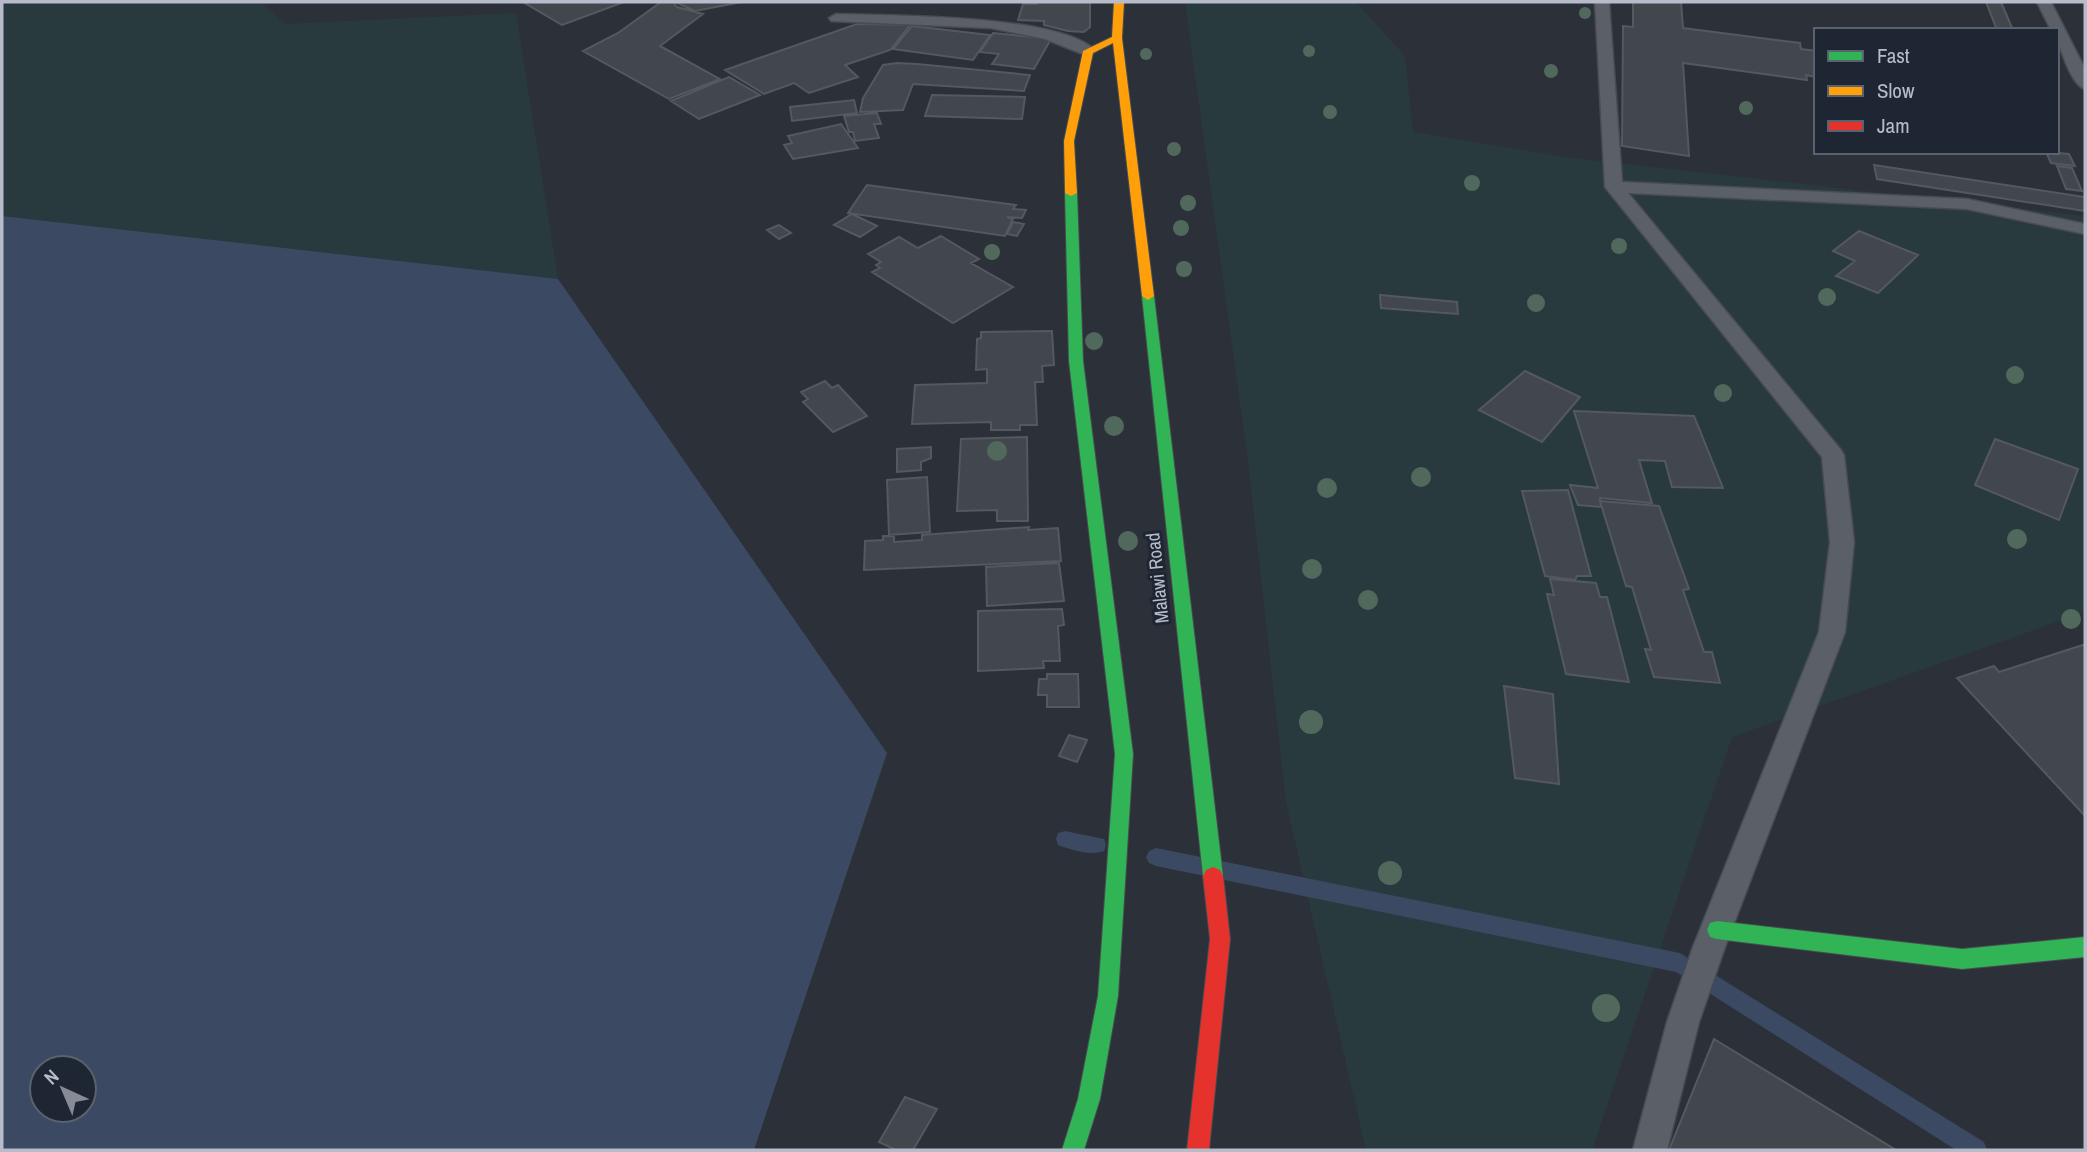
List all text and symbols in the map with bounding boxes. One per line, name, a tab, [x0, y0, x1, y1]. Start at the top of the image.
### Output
legend	[1814, 28, 2059, 154]
text: Fast	[1877, 41, 1910, 70]
text: Slow	[1877, 76, 1915, 105]
text: Jam	[1877, 111, 1910, 140]
street label: Malawi Road	[1139, 531, 1175, 625]
north arrow	[28, 1054, 98, 1124]
text: N	[38, 1064, 64, 1090]

